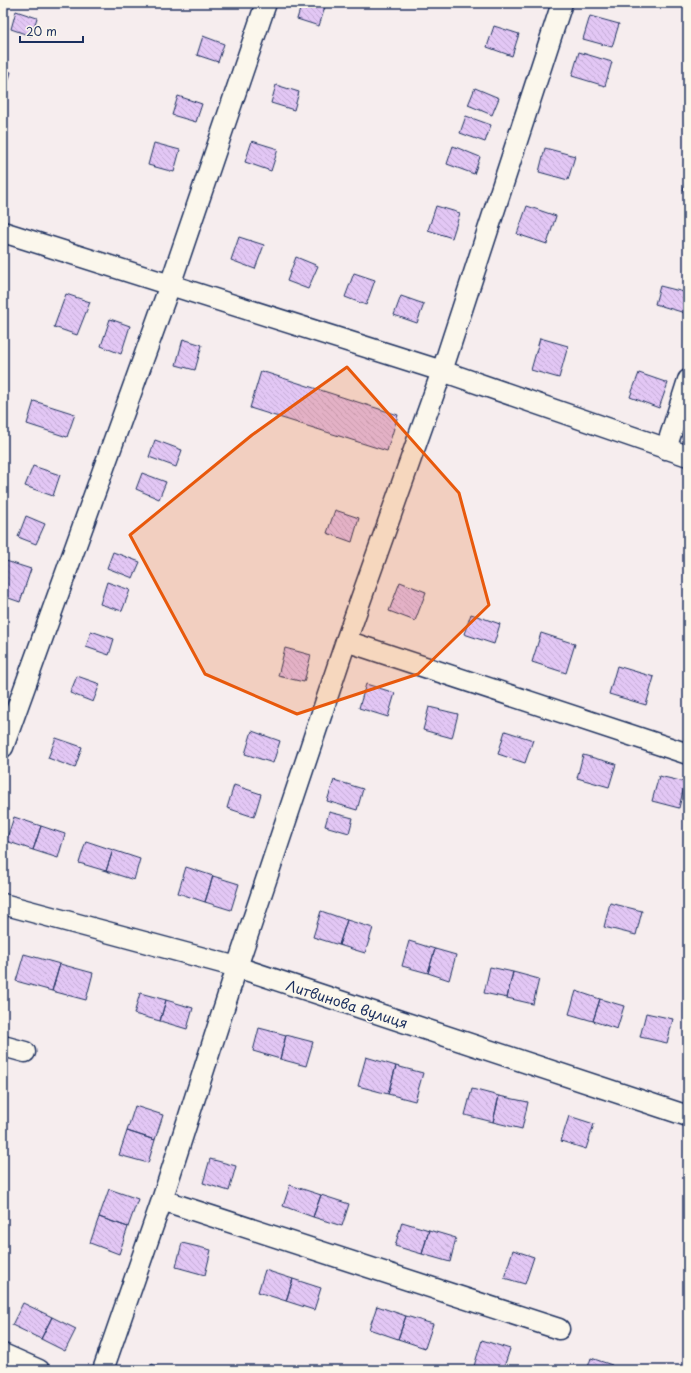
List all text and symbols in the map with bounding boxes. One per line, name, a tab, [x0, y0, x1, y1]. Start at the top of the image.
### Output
scale bar	[20, 18, 83, 44]
text: 20 m	[26, 22, 57, 40]
street label: Литвинова вулиця	[283, 974, 411, 1034]

